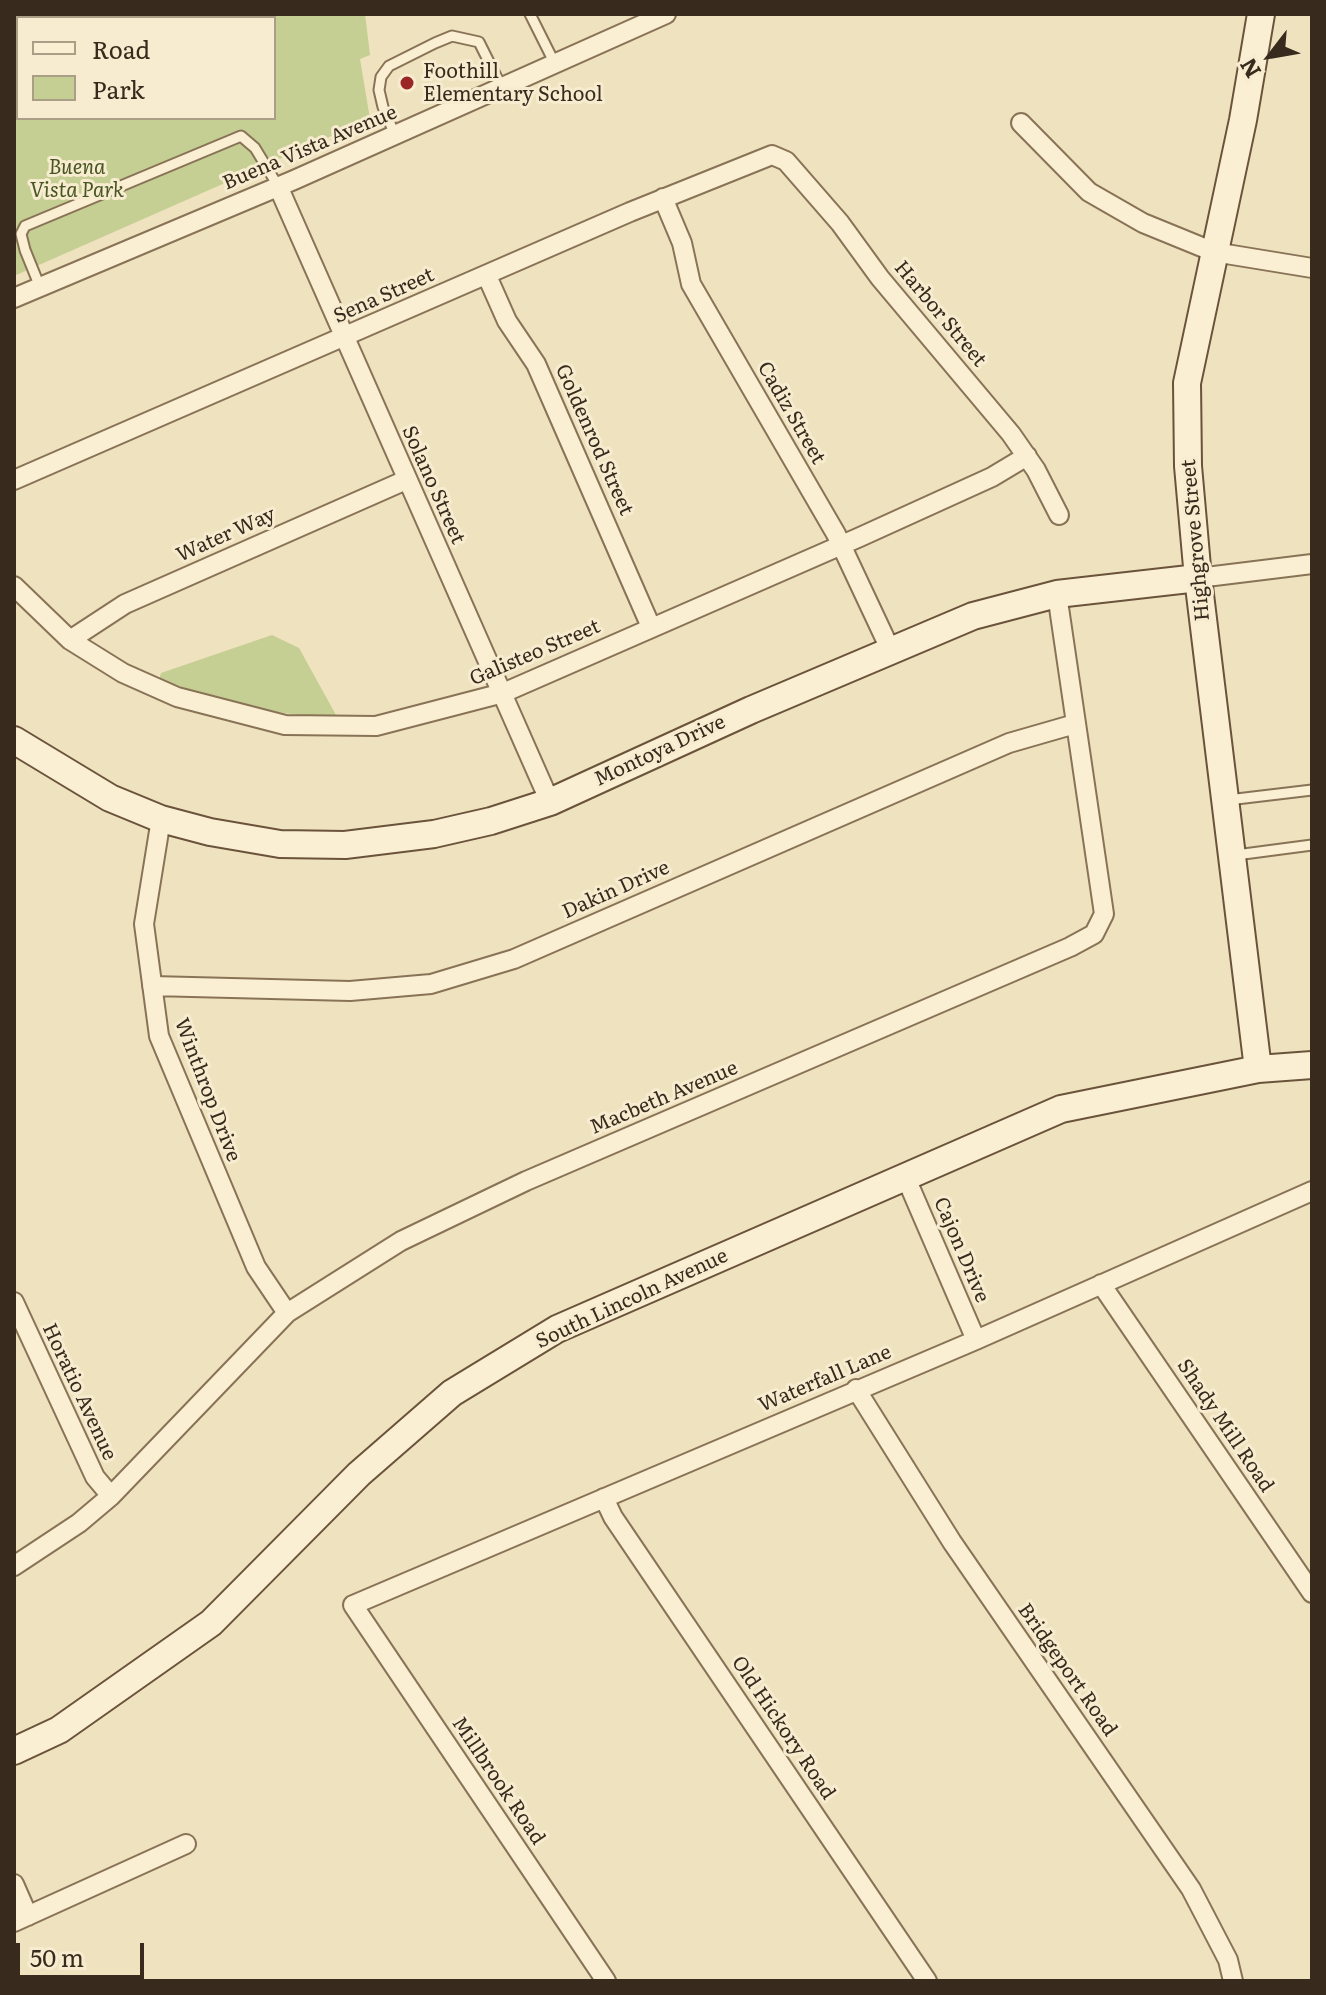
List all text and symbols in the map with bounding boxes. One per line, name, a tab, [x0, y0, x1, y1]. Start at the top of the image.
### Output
legend	[16, 16, 276, 120]
north arrow	[1230, 16, 1310, 96]
text: Road	[92, 31, 150, 66]
text: N	[1230, 52, 1268, 85]
place label: Foothill Elementary School	[423, 60, 603, 107]
text: Park	[92, 71, 145, 106]
marker: Foothill Elementary School	[398, 74, 416, 92]
street label: Buena Vista Avenue	[219, 100, 401, 196]
park label: Buena Vista Park	[30, 156, 124, 203]
street label: Harbor Street	[889, 256, 991, 372]
street label: Sena Street	[330, 263, 438, 329]
street label: Cadiz Street	[752, 358, 830, 468]
street label: Goldenrod Street	[550, 361, 638, 519]
street label: Solano Street	[396, 422, 470, 548]
street label: Highgrove Street	[1177, 458, 1215, 622]
street label: Water Way	[173, 502, 279, 568]
street label: Galisteo Street	[466, 615, 604, 691]
street label: Montoya Drive	[591, 710, 729, 792]
street label: Dakin Drive	[559, 856, 673, 924]
street label: Winthrop Drive	[169, 1015, 245, 1165]
street label: Macbeth Avenue	[587, 1056, 741, 1140]
street label: Cajon Drive	[928, 1194, 994, 1306]
street label: South Lincoln Avenue	[532, 1244, 732, 1354]
street label: Horatio Avenue	[37, 1320, 121, 1464]
street label: Waterfall Lane	[755, 1340, 895, 1418]
street label: Shady Mill Road	[1172, 1355, 1278, 1497]
street label: Bridgeport Road	[1012, 1599, 1122, 1741]
street label: Old Hickory Road	[726, 1652, 840, 1804]
street label: Millbrook Road	[446, 1713, 550, 1849]
scale bar	[20, 1927, 148, 1977]
text: 50 m	[30, 1939, 84, 1974]

